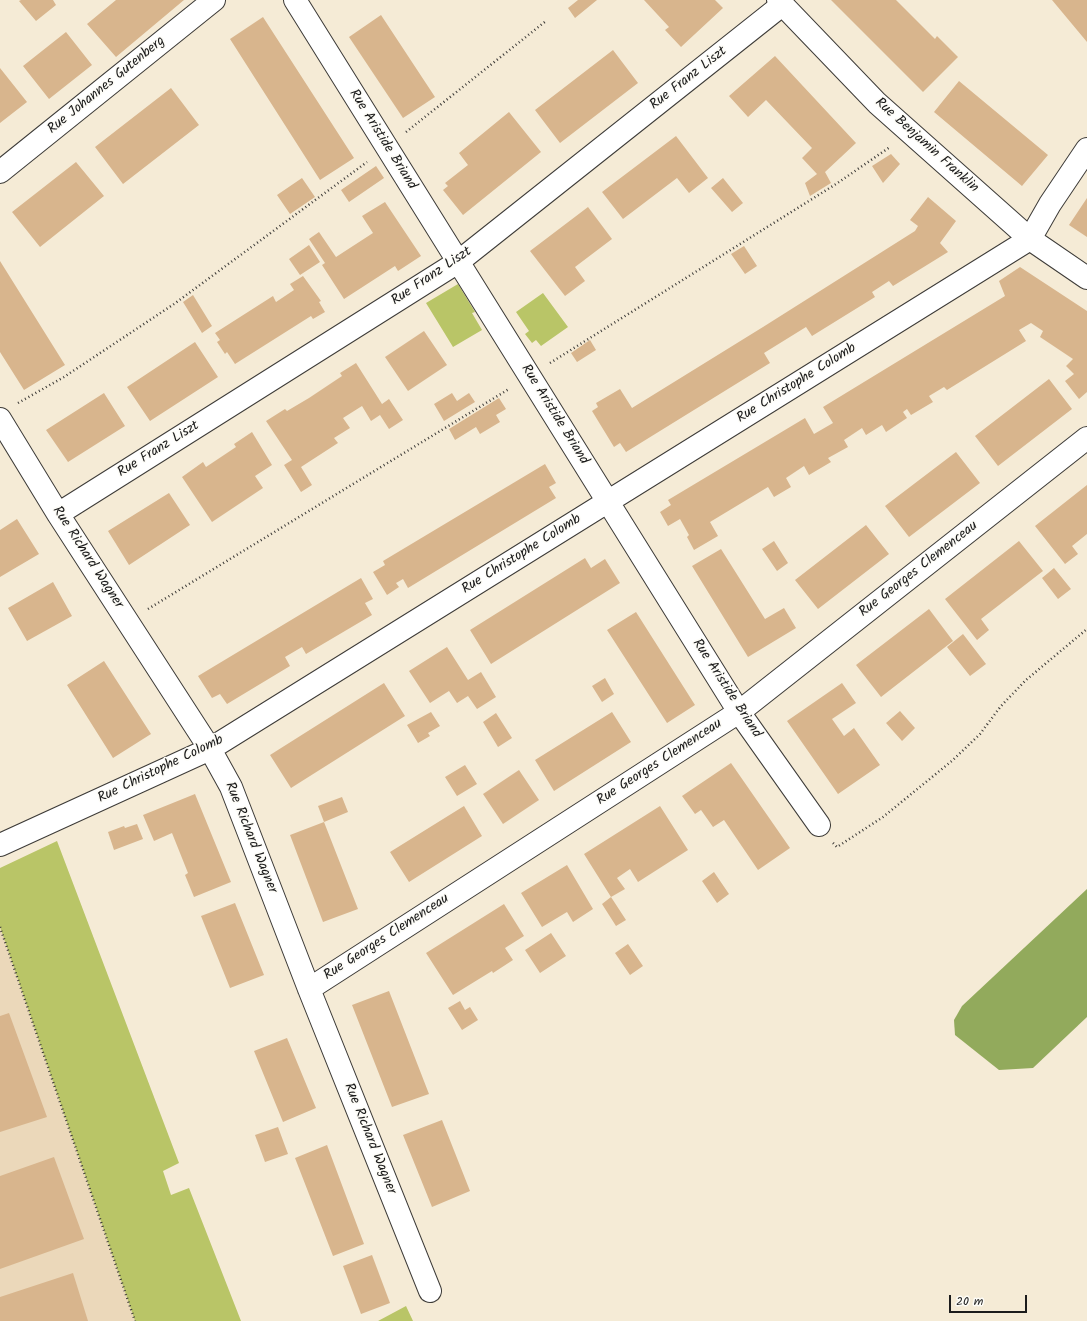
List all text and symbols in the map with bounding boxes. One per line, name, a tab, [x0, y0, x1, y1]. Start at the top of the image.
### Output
street label: Rue Johannes Gutenberg	[45, 34, 169, 138]
street label: Rue Franz Liszt	[647, 44, 731, 114]
street label: Rue Aristide Briand	[344, 87, 420, 193]
street label: Rue Benjamin Franklin	[871, 95, 981, 197]
street label: Rue Franz Liszt	[389, 244, 475, 310]
street label: Rue Christophe Colomb	[734, 340, 860, 428]
street label: Rue Aristide Briand	[516, 362, 592, 468]
street label: Rue Franz Liszt	[115, 418, 203, 482]
street label: Rue Richard Wagner	[48, 504, 126, 612]
street label: Rue Christophe Colomb	[459, 511, 585, 599]
street label: Rue Georges Clemenceau	[856, 518, 982, 622]
street label: Rue Aristide Briand	[688, 636, 764, 742]
street label: Rue Georges Clemenceau	[594, 716, 726, 810]
street label: Rue Christophe Colomb	[96, 732, 226, 808]
street label: Rue Richard Wagner	[220, 780, 280, 896]
street label: Rue Georges Clemenceau	[321, 891, 453, 985]
street label: Rue Richard Wagner	[339, 1081, 399, 1197]
scale bar	[951, 1287, 1029, 1313]
text: 20 m	[956, 1292, 983, 1311]

